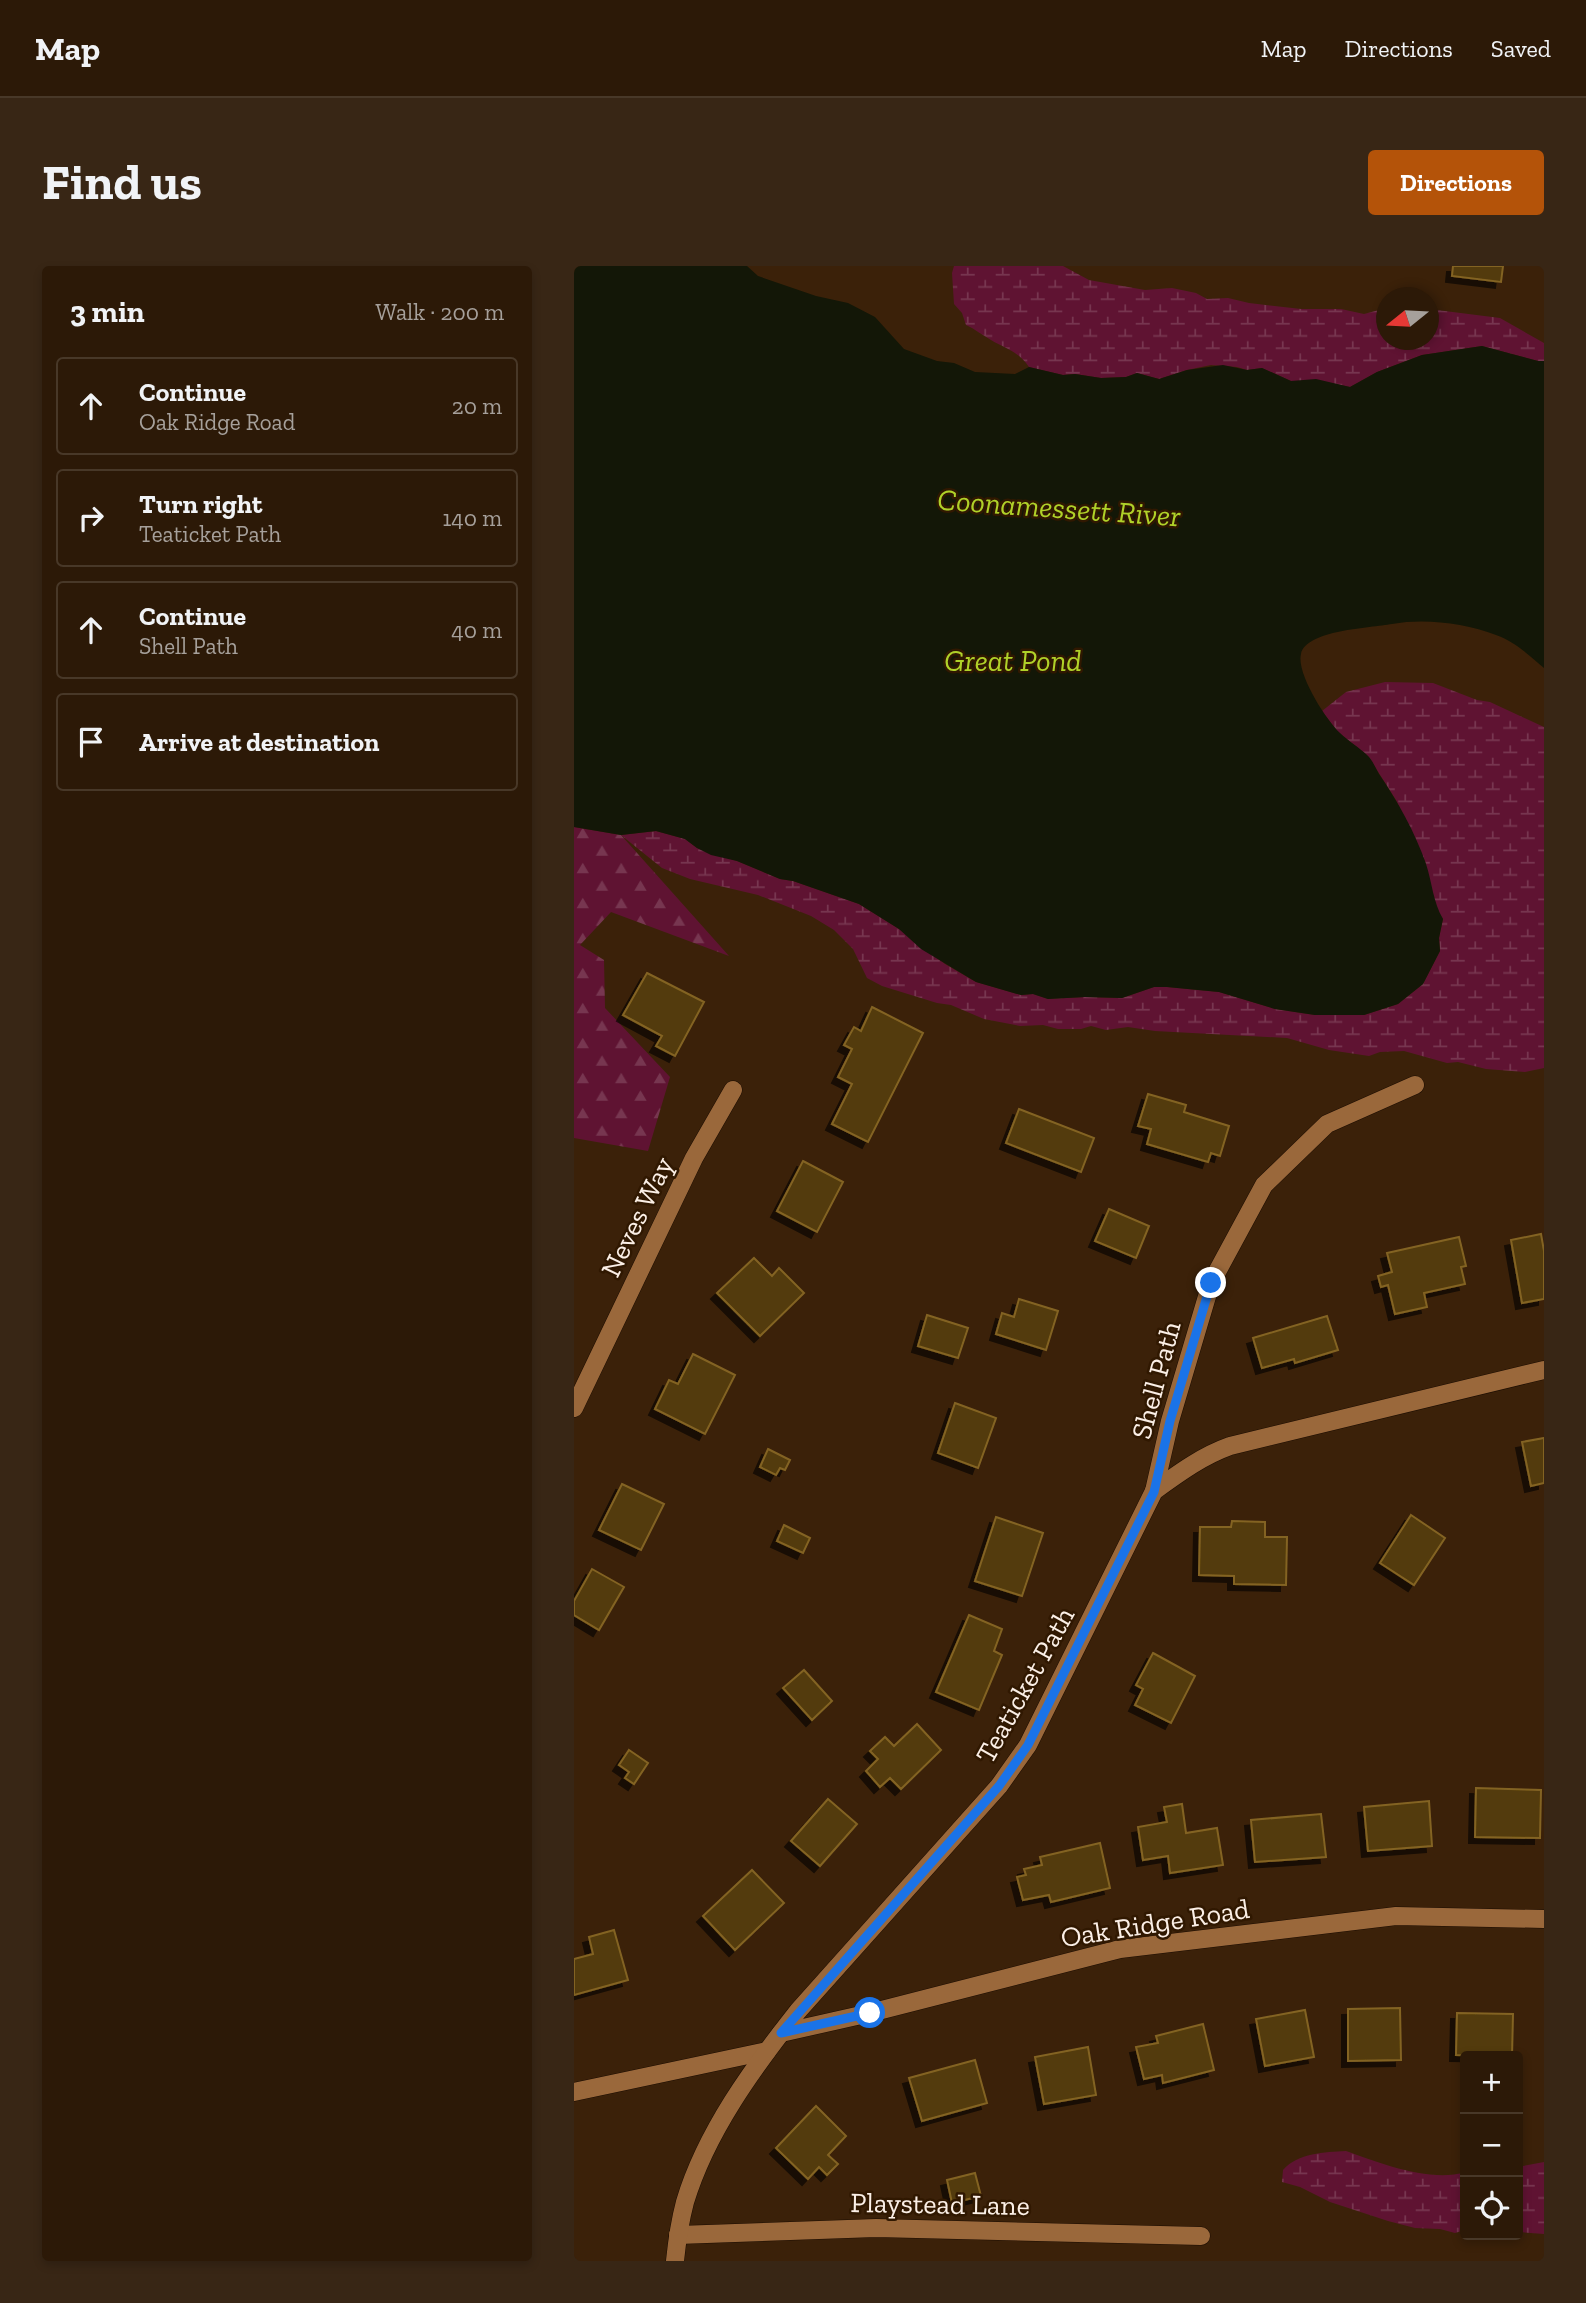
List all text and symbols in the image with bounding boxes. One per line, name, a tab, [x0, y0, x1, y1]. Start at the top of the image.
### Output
text: Map	[35, 29, 100, 68]
text: Map	[1261, 34, 1307, 63]
text: Directions	[1345, 34, 1453, 63]
text: Saved	[1491, 34, 1551, 63]
button: Directions	[1368, 150, 1544, 215]
text: Find us	[42, 153, 202, 212]
north arrow	[1376, 287, 1439, 350]
text: 3 min	[70, 294, 145, 330]
text: Walk · 200 m	[375, 298, 504, 326]
text: Continue	[139, 376, 246, 408]
icon: ahead	[72, 387, 110, 425]
text: 20 m	[452, 392, 502, 420]
text: Oak Ridge Road	[139, 408, 295, 436]
water label: Coonamessett River	[936, 482, 1182, 534]
text: Turn right	[139, 488, 262, 520]
icon: right	[72, 499, 110, 537]
text: 140 m	[442, 504, 502, 532]
text: Teaticket Path	[139, 520, 281, 548]
text: Continue	[139, 600, 246, 632]
icon: ahead	[72, 611, 110, 649]
text: 40 m	[451, 616, 502, 644]
text: Shell Path	[139, 632, 238, 660]
water label: Great Pond	[944, 643, 1082, 679]
icon: arrive	[72, 723, 110, 761]
text: Arrive at destination	[139, 726, 379, 758]
street label: Neves Way	[594, 1151, 681, 1282]
route end	[1195, 1267, 1226, 1298]
street label: Shell Path	[1124, 1317, 1188, 1442]
street label: Teaticket Path	[969, 1601, 1081, 1769]
street label: Oak Ridge Road	[1058, 1892, 1252, 1954]
route start	[854, 1997, 885, 2028]
map controls	[1460, 2051, 1523, 2240]
button: +	[1460, 2051, 1523, 2114]
button: −	[1460, 2114, 1523, 2177]
button: locate	[1460, 2177, 1523, 2240]
street label: Playstead Lane	[850, 2186, 1030, 2222]

